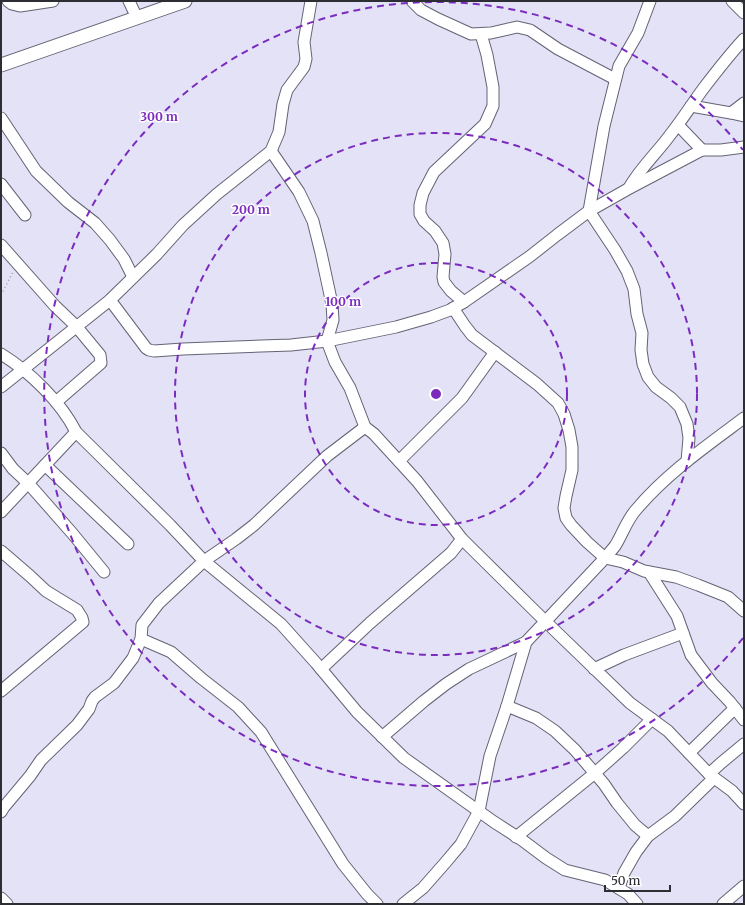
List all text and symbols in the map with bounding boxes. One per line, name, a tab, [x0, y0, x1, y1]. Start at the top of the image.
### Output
text: 300 m	[140, 109, 178, 124]
text: 200 m	[232, 202, 270, 217]
text: 100 m	[325, 294, 361, 309]
centre of rings	[429, 387, 443, 401]
scale bar	[605, 867, 670, 893]
text: 50 m	[611, 873, 640, 888]

